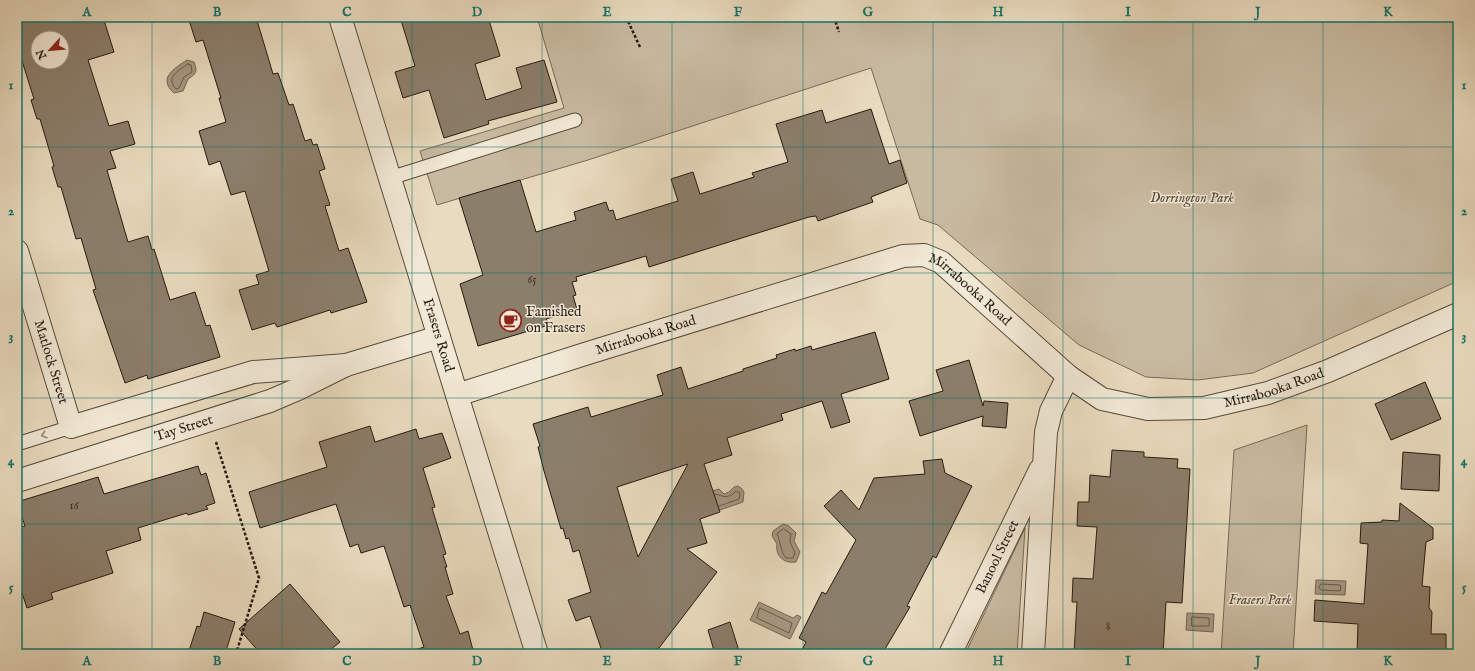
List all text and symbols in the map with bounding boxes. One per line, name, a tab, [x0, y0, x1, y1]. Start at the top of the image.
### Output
text: A	[82, 4, 93, 21]
text: B	[213, 4, 222, 21]
text: C	[342, 4, 352, 21]
text: D	[472, 4, 483, 21]
text: E	[602, 4, 612, 21]
text: F	[734, 4, 743, 21]
text: G	[863, 4, 874, 21]
text: H	[992, 4, 1004, 21]
text: I	[1125, 4, 1131, 21]
text: J	[1253, 4, 1261, 21]
text: K	[1383, 4, 1393, 21]
north arrow	[30, 30, 70, 70]
text: N	[33, 46, 51, 62]
text: 1	[9, 77, 14, 94]
text: 1	[1462, 77, 1467, 94]
park label: Dorrington Park	[1150, 189, 1234, 208]
text: 2	[8, 203, 14, 220]
text: 2	[1461, 203, 1467, 220]
street label: Mirrabooka Road	[926, 249, 1015, 330]
house number: 65	[527, 272, 537, 287]
street label: Frasers Road	[419, 296, 458, 375]
place label: Famished on Frasers	[526, 303, 585, 337]
cafe icon: Famished on Frasers	[497, 307, 523, 333]
street label: Mirrabooka Road	[593, 311, 699, 359]
street label: Matlock Street	[30, 318, 72, 406]
text: 3	[9, 328, 14, 345]
text: 3	[1462, 328, 1467, 345]
street label: Mirrabooka Road	[1222, 364, 1327, 412]
street label: Tay Street	[153, 411, 215, 446]
one-way arrow	[41, 430, 48, 439]
text: 4	[8, 453, 15, 470]
text: 4	[1461, 453, 1468, 470]
house number: 16	[69, 498, 80, 513]
street label: Banool Street	[972, 517, 1023, 597]
text: 5	[9, 579, 14, 596]
text: 5	[1462, 579, 1467, 596]
park label: Frasers Park	[1228, 591, 1292, 609]
house number: 8	[1106, 619, 1111, 634]
text: A	[82, 653, 93, 670]
text: B	[213, 653, 222, 670]
text: C	[342, 653, 352, 670]
text: D	[472, 653, 483, 670]
text: E	[602, 653, 612, 670]
text: F	[734, 653, 743, 670]
text: G	[863, 653, 874, 670]
text: H	[992, 653, 1004, 670]
text: I	[1125, 653, 1131, 670]
text: J	[1253, 653, 1261, 670]
text: K	[1383, 653, 1393, 670]

